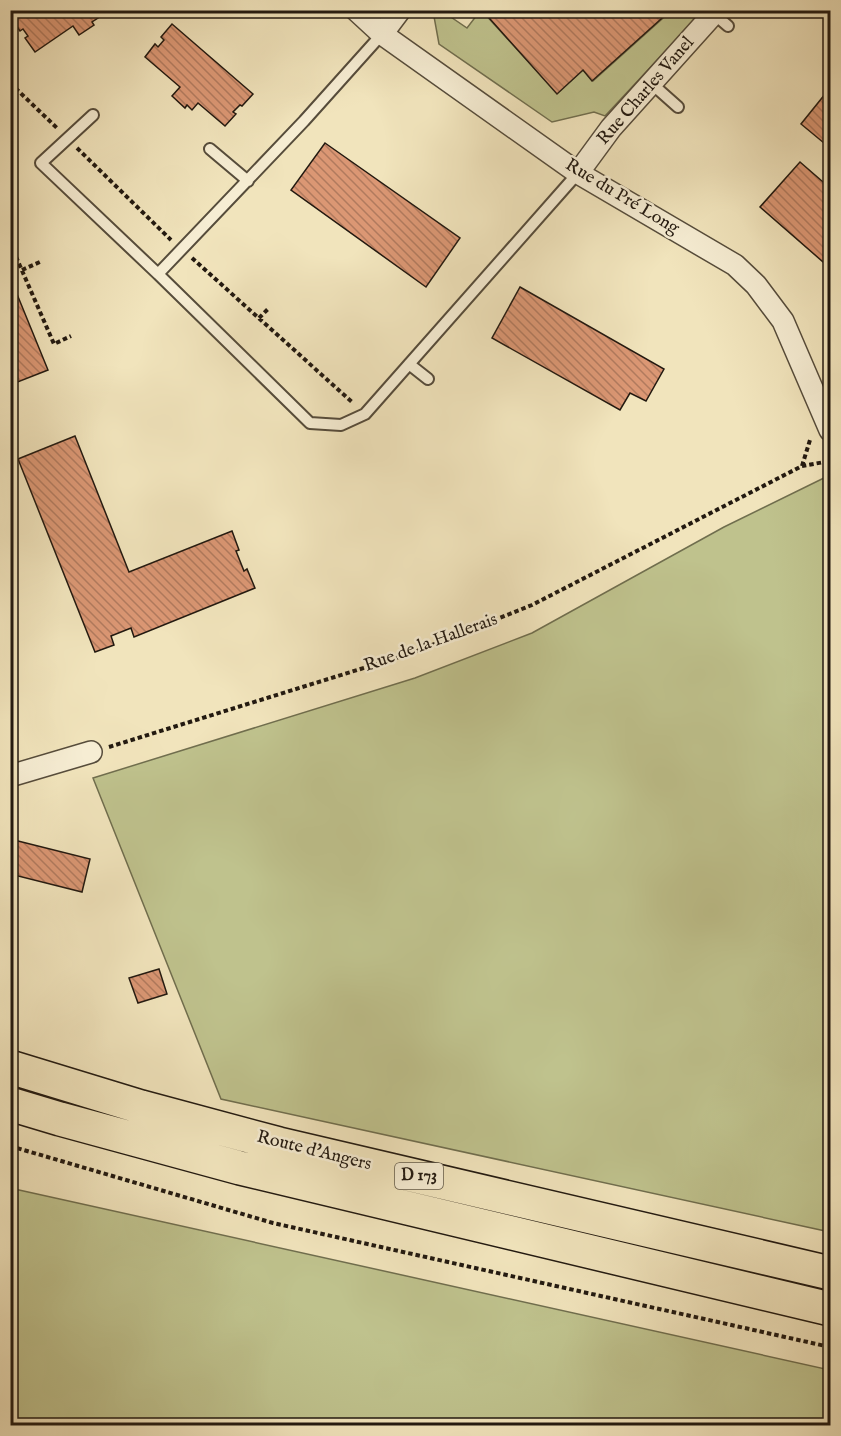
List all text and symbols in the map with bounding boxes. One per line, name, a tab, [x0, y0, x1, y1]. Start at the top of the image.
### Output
street label: Rue Charles Vanel	[593, 32, 700, 150]
street label: Rue du Pré Long	[561, 154, 683, 240]
street label: Rue de la Hallerais	[361, 608, 501, 678]
street label: Route d'Angers	[254, 1126, 374, 1176]
road number: D 173	[395, 1163, 443, 1189]

